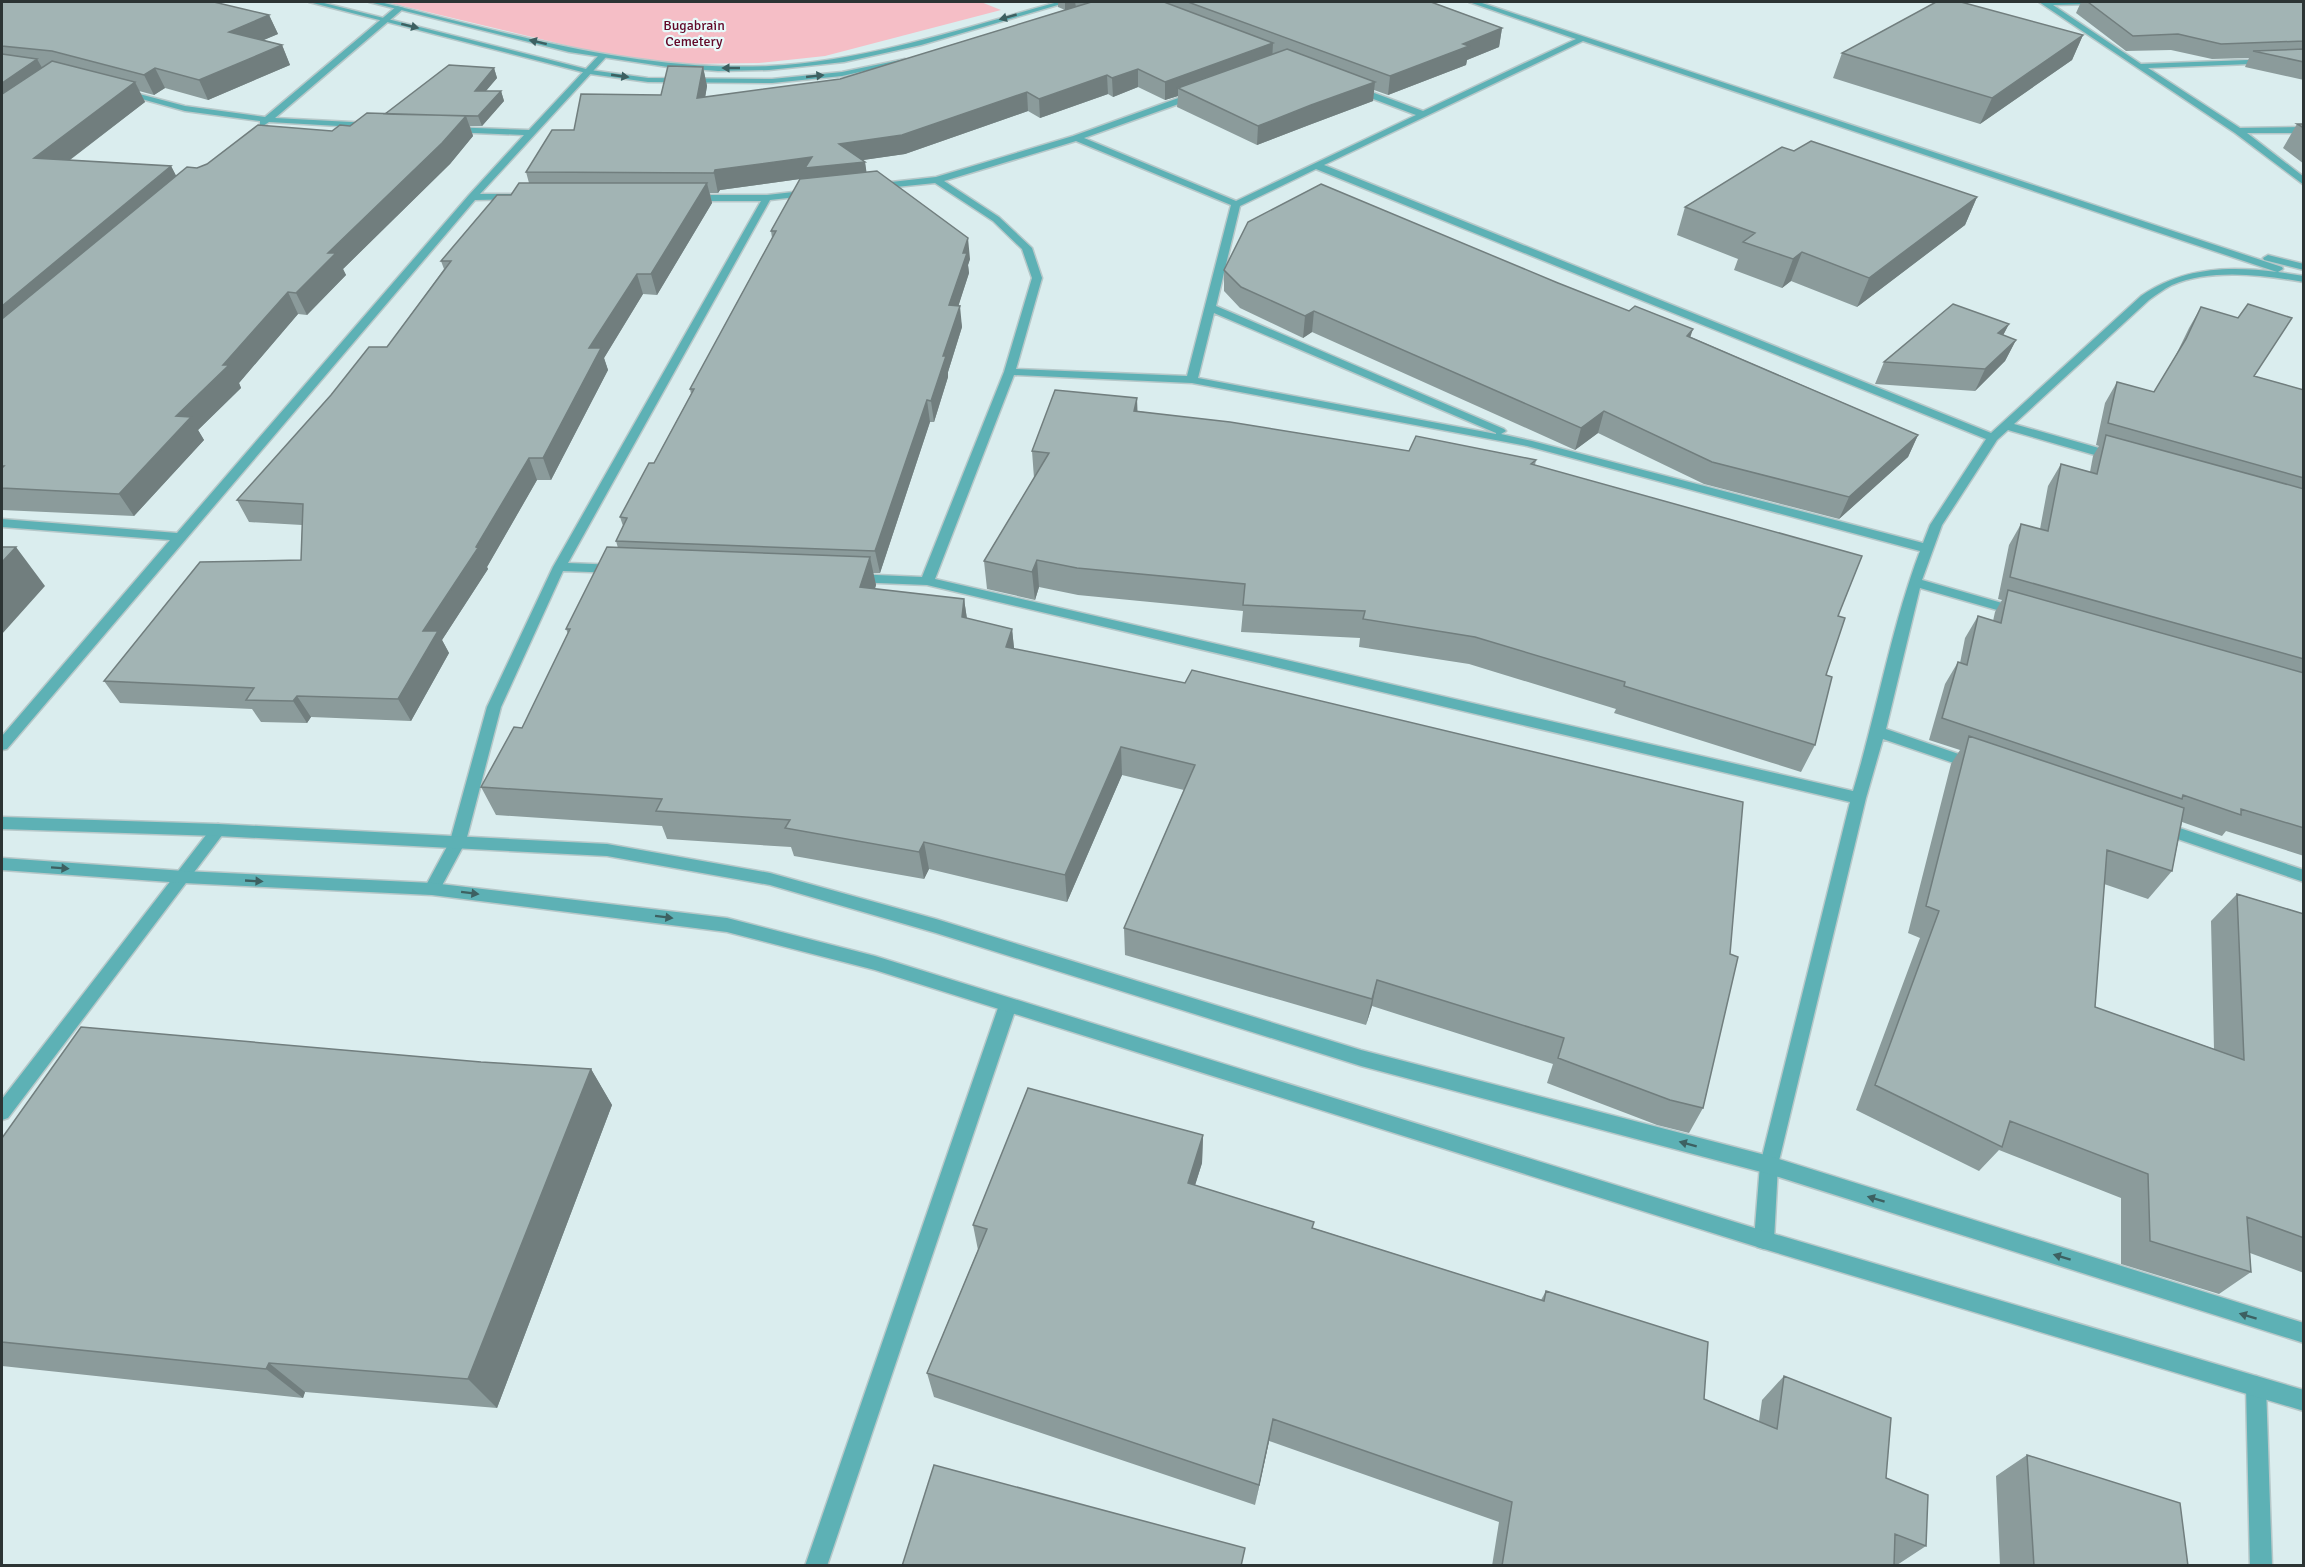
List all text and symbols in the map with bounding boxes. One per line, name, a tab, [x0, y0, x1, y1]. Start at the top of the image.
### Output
one-way arrow	[999, 13, 1017, 23]
park label: Bugabrain Cemetery	[663, 17, 725, 50]
one-way arrow	[401, 22, 419, 31]
one-way arrow	[529, 36, 548, 46]
one-way arrow	[721, 64, 740, 73]
one-way arrow	[611, 71, 630, 80]
one-way arrow	[805, 71, 824, 81]
one-way arrow	[50, 863, 69, 873]
one-way arrow	[245, 876, 264, 885]
one-way arrow	[461, 889, 480, 898]
one-way arrow	[654, 912, 673, 921]
one-way arrow	[1679, 1139, 1698, 1149]
one-way arrow	[1867, 1194, 1885, 1203]
one-way arrow	[2053, 1252, 2071, 1262]
one-way arrow	[2239, 1311, 2257, 1320]

